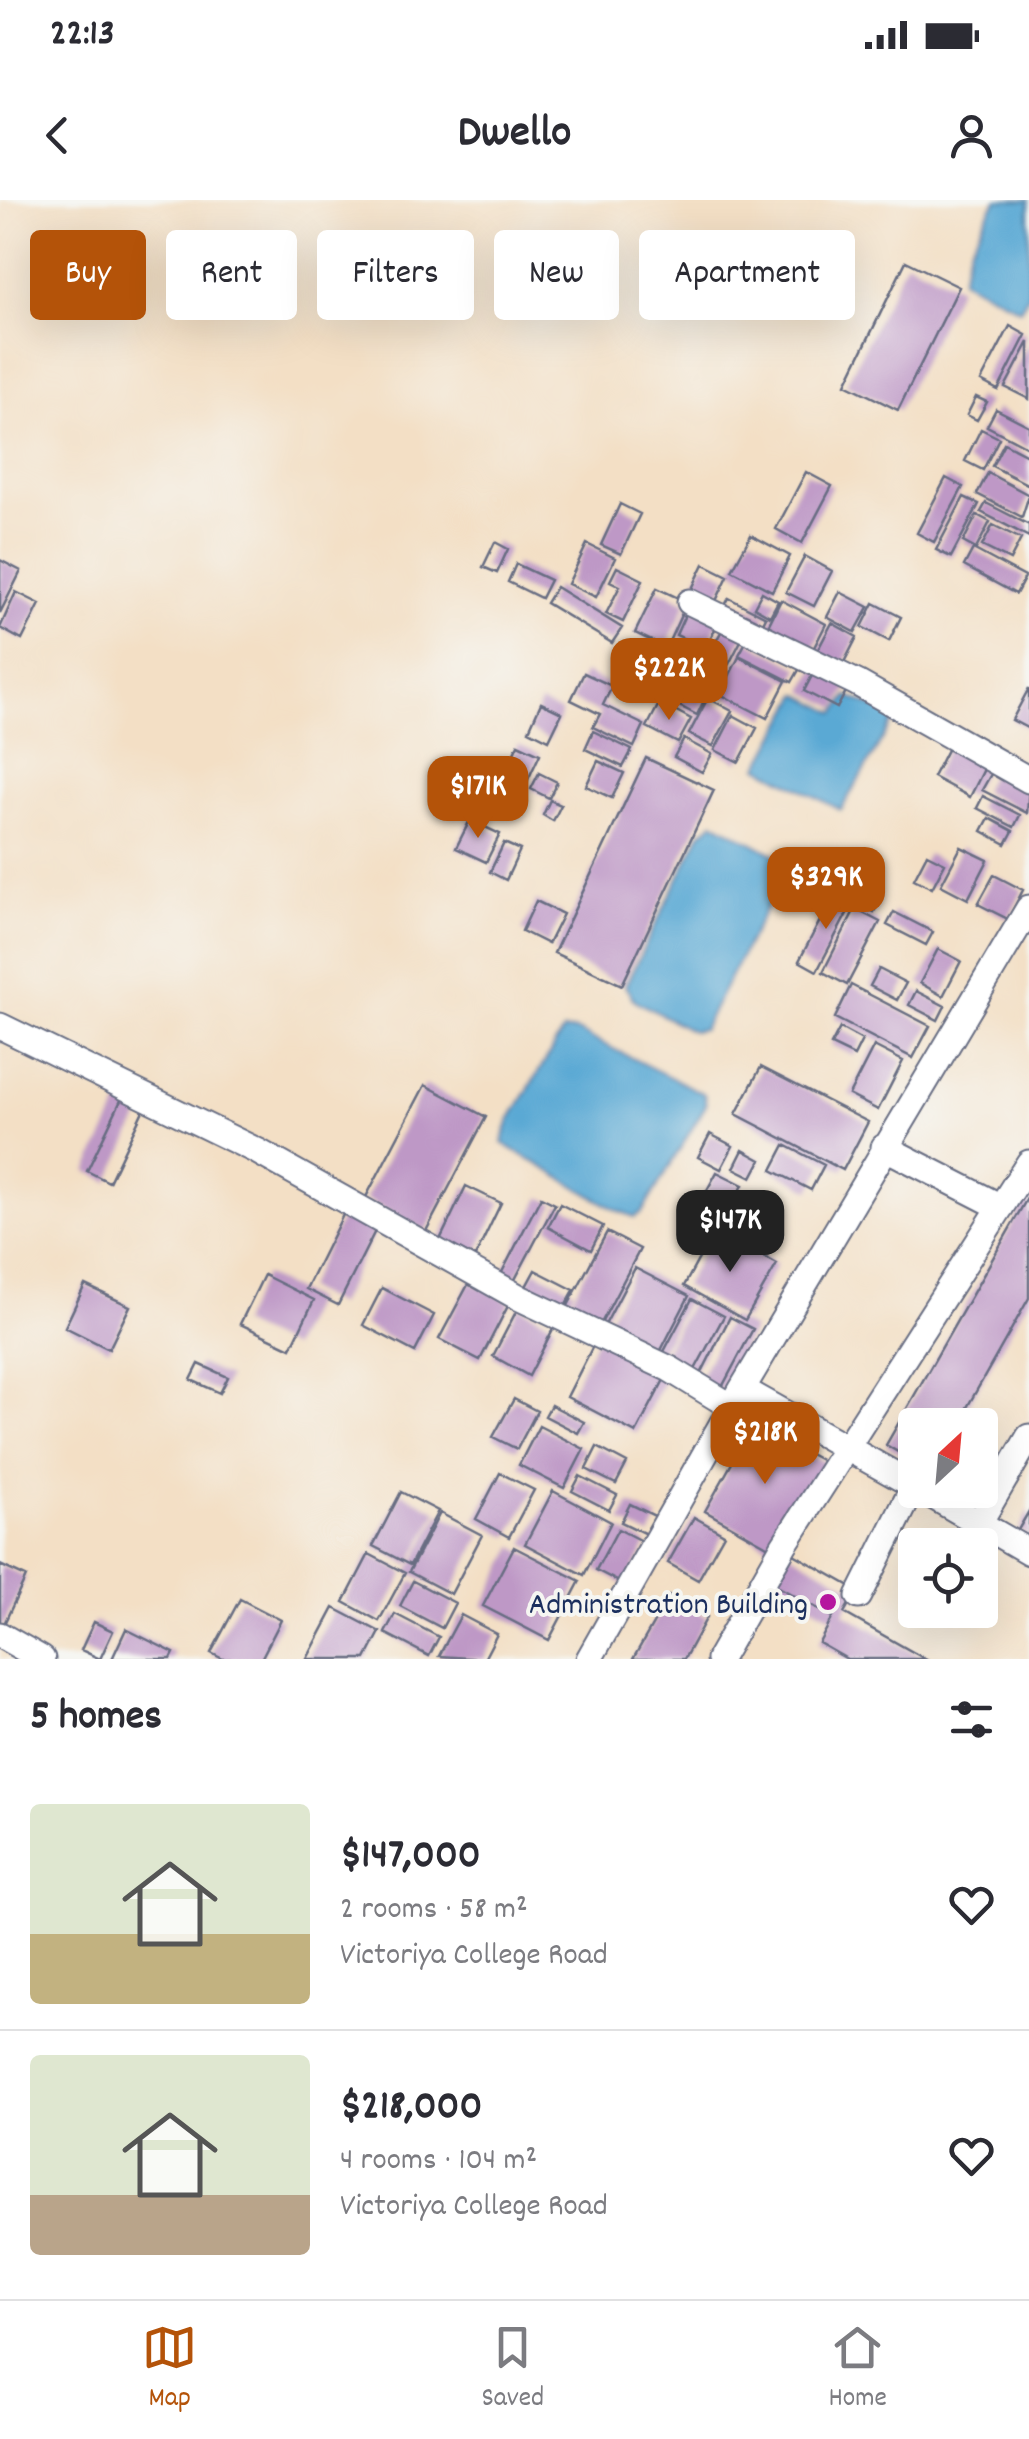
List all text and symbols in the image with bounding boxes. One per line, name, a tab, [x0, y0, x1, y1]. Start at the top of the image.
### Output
text: 22:13	[50, 8, 115, 63]
text: Dwello	[458, 103, 571, 167]
icon: back	[30, 108, 85, 163]
icon: person	[944, 108, 999, 163]
chip: Buy	[30, 230, 146, 320]
chip: Rent	[166, 230, 297, 320]
chip: Filters	[317, 230, 474, 320]
chip: New	[494, 230, 619, 320]
chip: Apartment	[639, 230, 855, 320]
pin: $222K	[599, 638, 739, 723]
text: $222K	[633, 647, 705, 693]
pin: $171K	[408, 756, 548, 841]
text: $171K	[449, 765, 507, 811]
pin: $329K	[756, 847, 896, 932]
text: $329K	[789, 856, 863, 902]
pin: $147K	[660, 1190, 800, 1275]
text: $147K	[698, 1199, 762, 1245]
pin: $218K	[695, 1402, 835, 1487]
north arrow	[898, 1408, 998, 1508]
map controls	[898, 1408, 998, 1628]
text: $218K	[733, 1411, 797, 1457]
button: locate	[898, 1528, 998, 1628]
place label: Administration Building	[529, 1584, 808, 1630]
marker: Administration Building	[817, 1591, 839, 1613]
text: 5 homes	[30, 1689, 162, 1749]
icon: filters	[944, 1692, 999, 1747]
text: $147,000	[340, 1828, 481, 1888]
icon: home	[110, 1844, 230, 1964]
icon: heart	[944, 1877, 999, 1932]
text: 2 rooms · 58 m²	[340, 1888, 528, 1934]
text: Victoriya College Road	[340, 1934, 608, 1980]
text: $218,000	[340, 2079, 482, 2139]
icon: home	[110, 2095, 230, 2215]
icon: heart	[944, 2128, 999, 2183]
text: 4 rooms · 104 m²	[340, 2139, 537, 2185]
text: Victoriya College Road	[340, 2185, 608, 2231]
tab: Map	[142, 2320, 197, 2420]
tab: Saved	[482, 2320, 544, 2420]
tab: Home	[828, 2320, 887, 2420]

